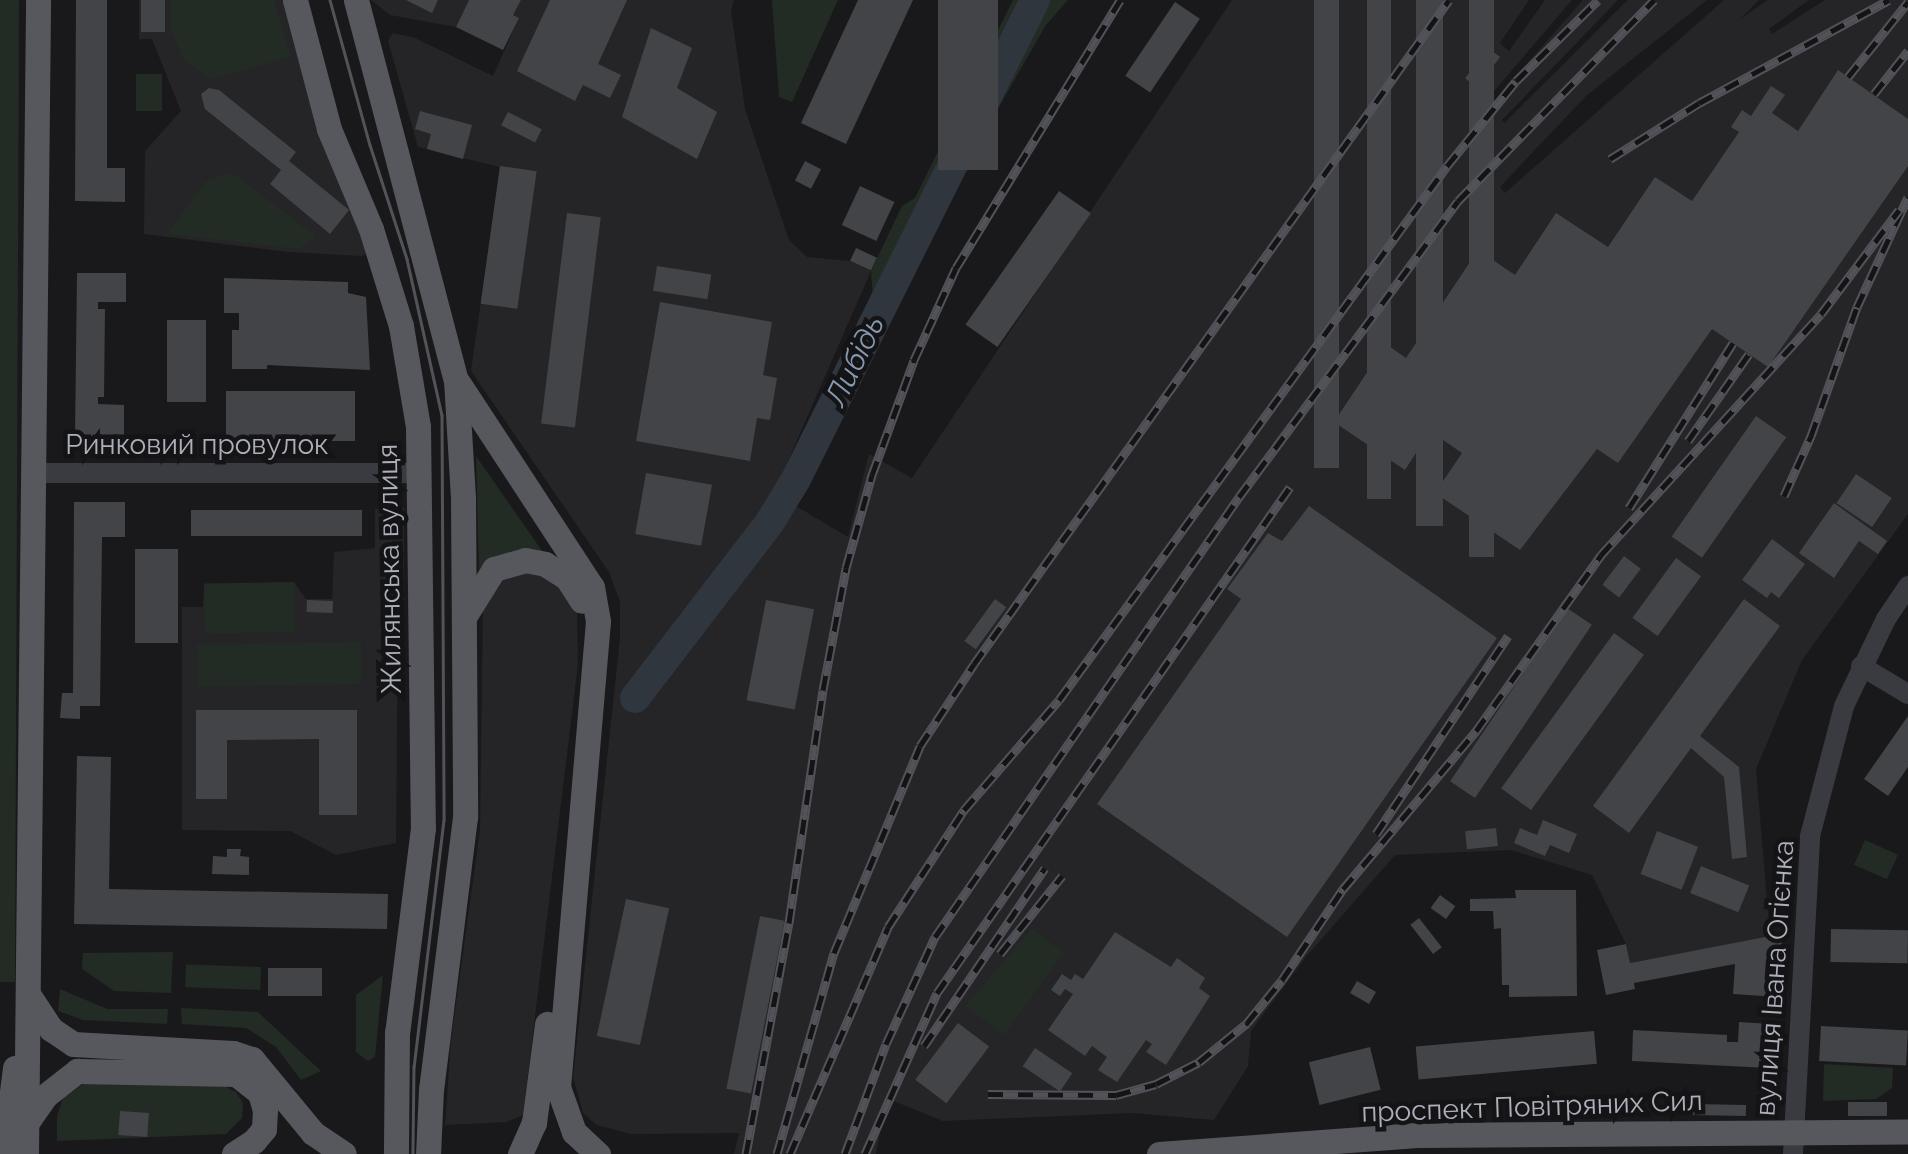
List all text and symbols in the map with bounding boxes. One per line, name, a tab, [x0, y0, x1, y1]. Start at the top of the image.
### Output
water label: Либідь	[818, 310, 892, 412]
street label: Ринковий провулок	[65, 428, 329, 462]
street label: Жилянська вулиця	[371, 444, 409, 694]
street label: вулиця Івана Огієнка	[1749, 839, 1801, 1117]
street label: проспект Повітряних Сил	[1361, 1084, 1703, 1130]

